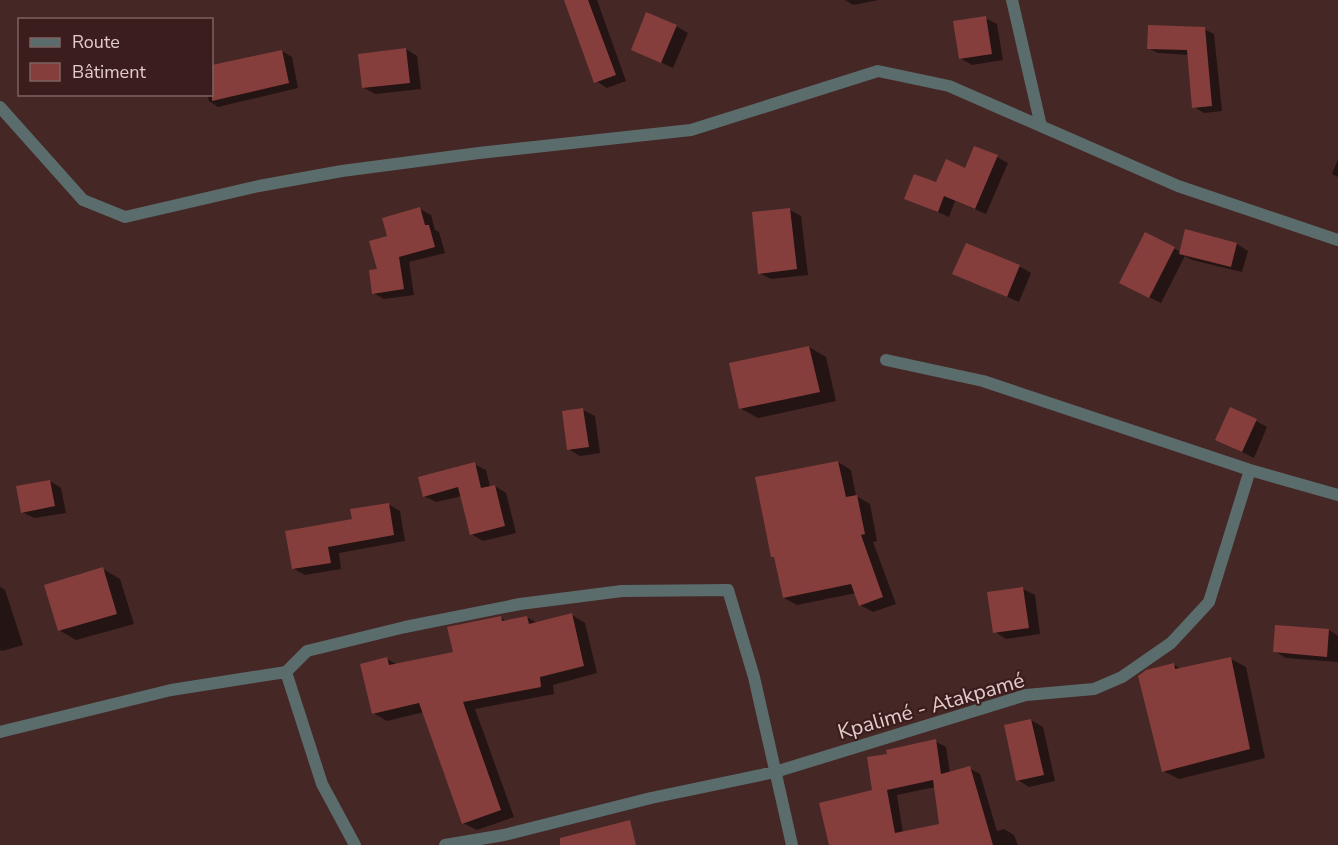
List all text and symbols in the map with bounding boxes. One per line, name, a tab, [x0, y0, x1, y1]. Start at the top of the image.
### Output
legend	[18, 18, 213, 96]
text: Route	[72, 30, 120, 54]
text: Bâtiment	[72, 60, 146, 84]
street label: Kpalimé - Atakpamé	[834, 666, 1028, 746]

